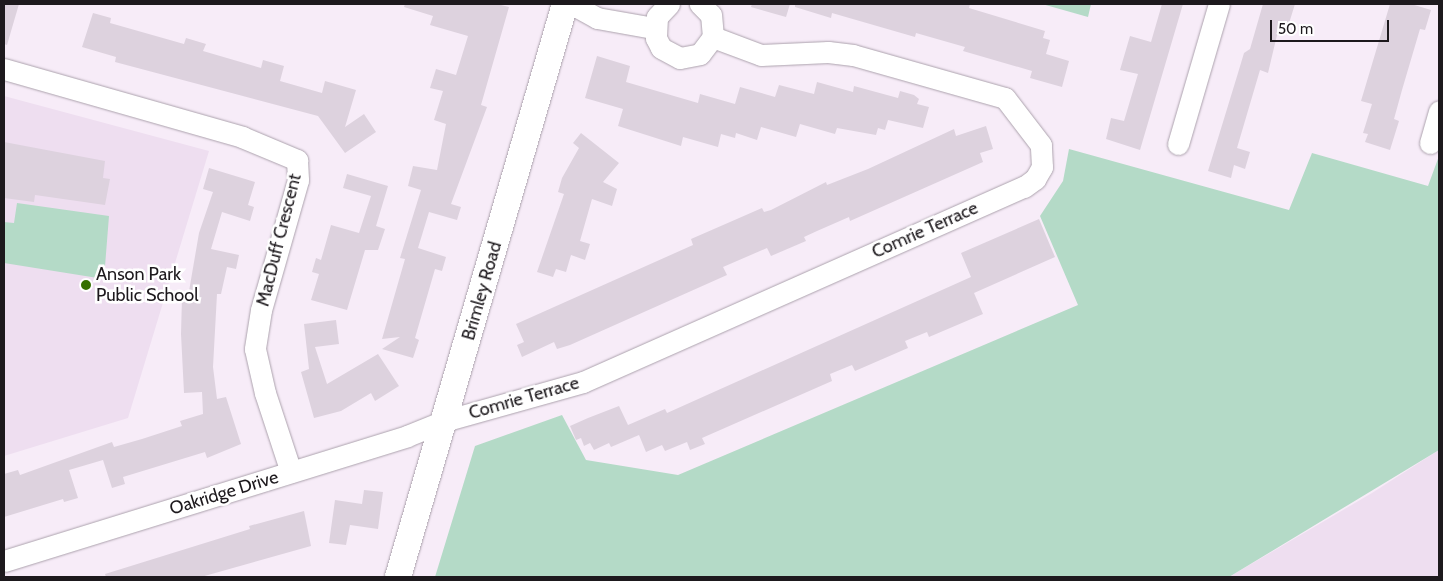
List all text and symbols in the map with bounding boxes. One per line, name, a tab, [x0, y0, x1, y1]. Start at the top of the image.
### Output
scale bar	[1273, 10, 1392, 42]
text: 50 m	[1278, 20, 1313, 38]
street label: MacDuff Crescent	[252, 171, 306, 309]
street label: Comrie Terrace	[869, 197, 981, 263]
street label: Brimley Road	[458, 239, 506, 343]
place label: Anson Park Public School	[96, 264, 198, 306]
marker: Anson Park Public School	[80, 279, 92, 291]
street label: Comrie Terrace	[466, 372, 582, 424]
street label: Oakridge Drive	[167, 466, 281, 520]

